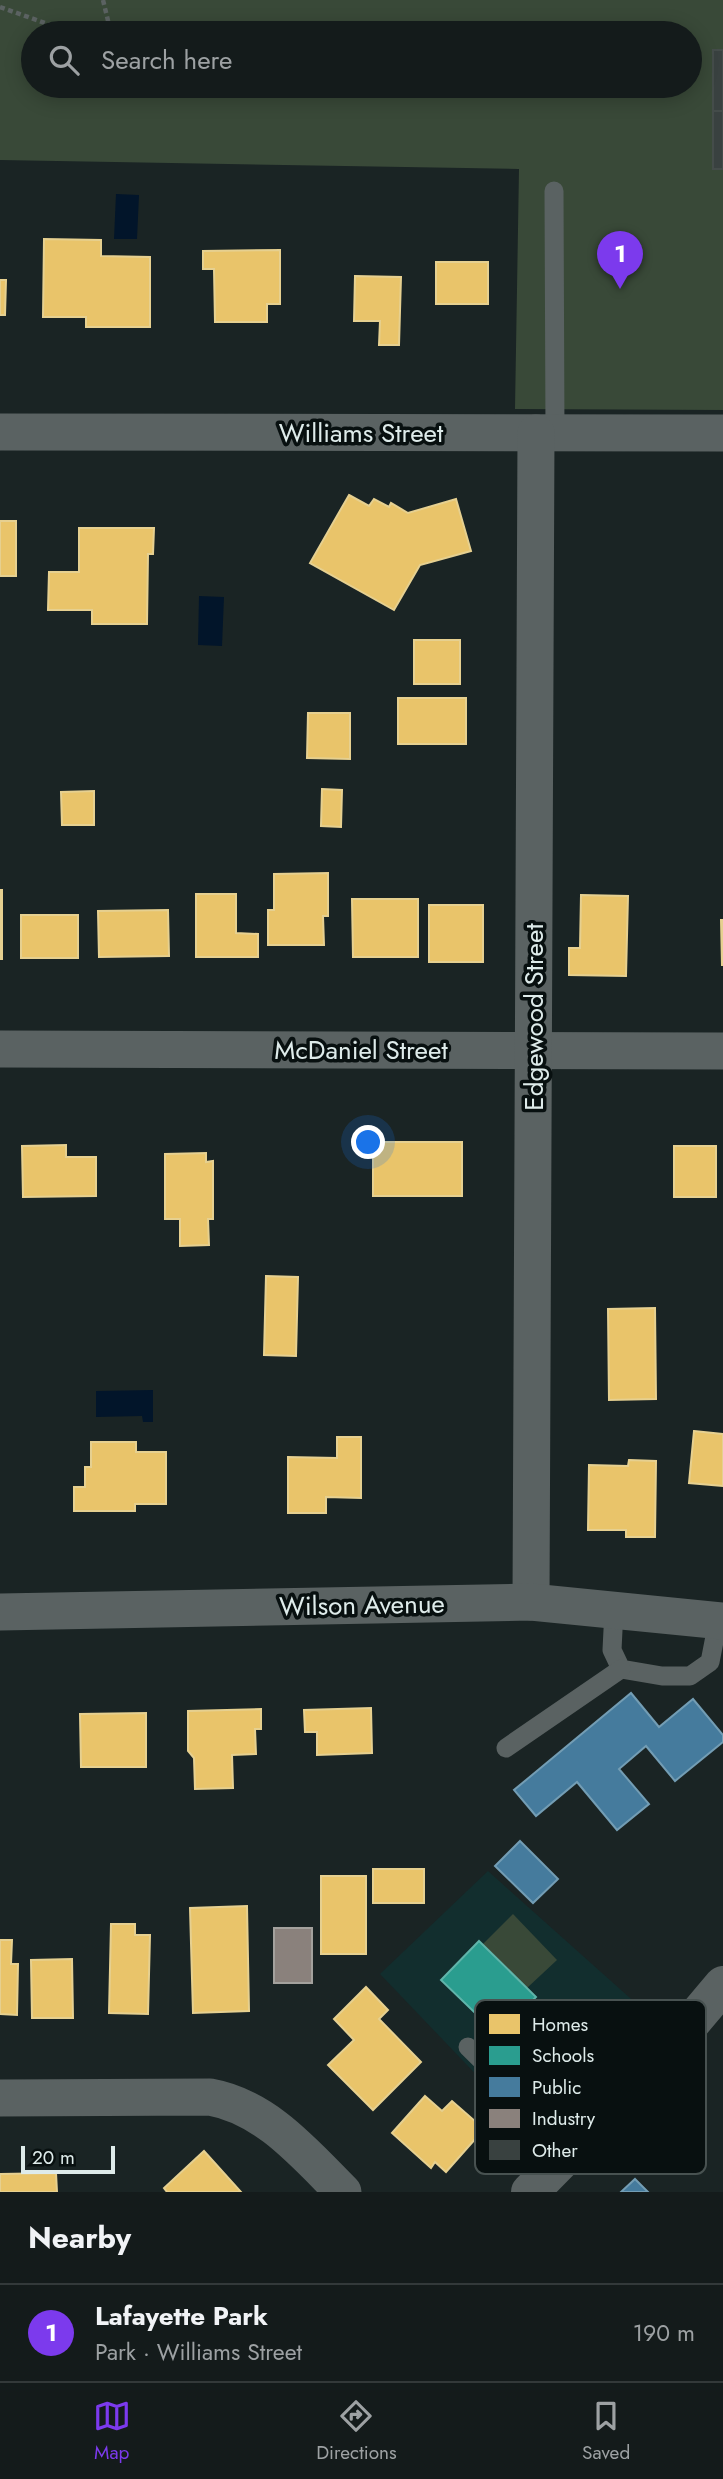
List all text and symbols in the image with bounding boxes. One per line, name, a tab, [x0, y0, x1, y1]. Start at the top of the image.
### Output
search box	[21, 21, 702, 98]
icon: search	[45, 41, 83, 79]
text: Search here	[101, 41, 233, 79]
pin: 1	[597, 231, 643, 289]
street label: Williams Street	[279, 414, 444, 452]
street label: Edgewood Street	[515, 923, 553, 1111]
street label: McDaniel Street	[274, 1031, 448, 1069]
your location	[351, 1125, 385, 1159]
street label: Wilson Avenue	[279, 1585, 445, 1625]
legend	[475, 2000, 706, 2174]
text: Homes	[532, 2011, 589, 2038]
text: Schools	[532, 2042, 595, 2069]
text: Public	[532, 2074, 581, 2101]
text: Industry	[532, 2105, 596, 2132]
text: Other	[532, 2137, 578, 2164]
scale bar	[21, 2143, 116, 2175]
text: 20 m	[32, 2144, 75, 2171]
text: Nearby	[28, 2216, 131, 2259]
text: Lafayette Park	[95, 2297, 268, 2335]
text: 1	[45, 2316, 57, 2350]
text: 190 m	[633, 2316, 695, 2350]
text: Park · Williams Street	[95, 2335, 302, 2369]
tab: Map	[93, 2397, 131, 2466]
tab: Directions	[316, 2397, 397, 2466]
tab: Saved	[582, 2397, 630, 2466]

